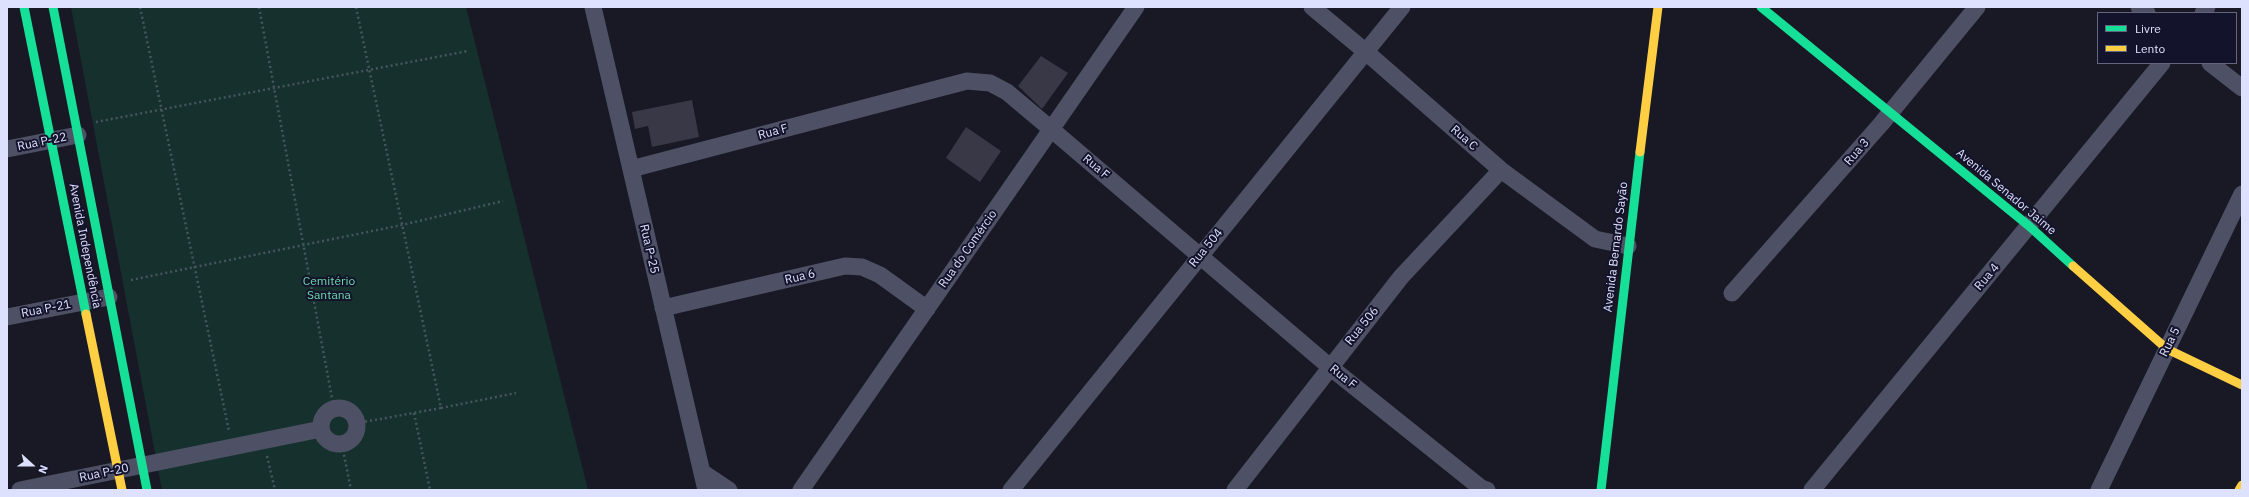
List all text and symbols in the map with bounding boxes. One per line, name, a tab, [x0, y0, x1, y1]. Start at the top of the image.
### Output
legend	[2097, 12, 2237, 64]
text: Livre	[2135, 21, 2161, 36]
text: Lento	[2135, 41, 2165, 56]
street label: Rua F	[756, 121, 790, 143]
street label: Rua C	[1448, 122, 1480, 154]
street label: Rua P-22	[16, 130, 68, 154]
street label: Rua 3	[1841, 136, 1873, 168]
street label: Avenida Senador Jaime	[1953, 146, 2059, 238]
street label: Rua F	[1080, 152, 1112, 182]
street label: Avenida Bernardo Sayão	[1601, 181, 1631, 313]
street label: Avenida Independência	[66, 182, 104, 310]
street label: Rua do Comércio	[936, 207, 1000, 291]
street label: Rua P-25	[636, 223, 662, 275]
street label: Rua 504	[1186, 226, 1226, 270]
street label: Rua 4	[1972, 261, 2002, 293]
street label: Rua 6	[783, 267, 817, 287]
park label: Cemitério Santana	[303, 275, 355, 303]
street label: Rua P-21	[20, 297, 72, 321]
street label: Rua 506	[1342, 304, 1382, 348]
street label: Rua 5	[2157, 325, 2183, 359]
street label: Rua F	[1327, 362, 1359, 392]
north arrow	[12, 445, 52, 485]
street label: Rua P-20	[78, 461, 130, 485]
text: N	[35, 463, 51, 476]

